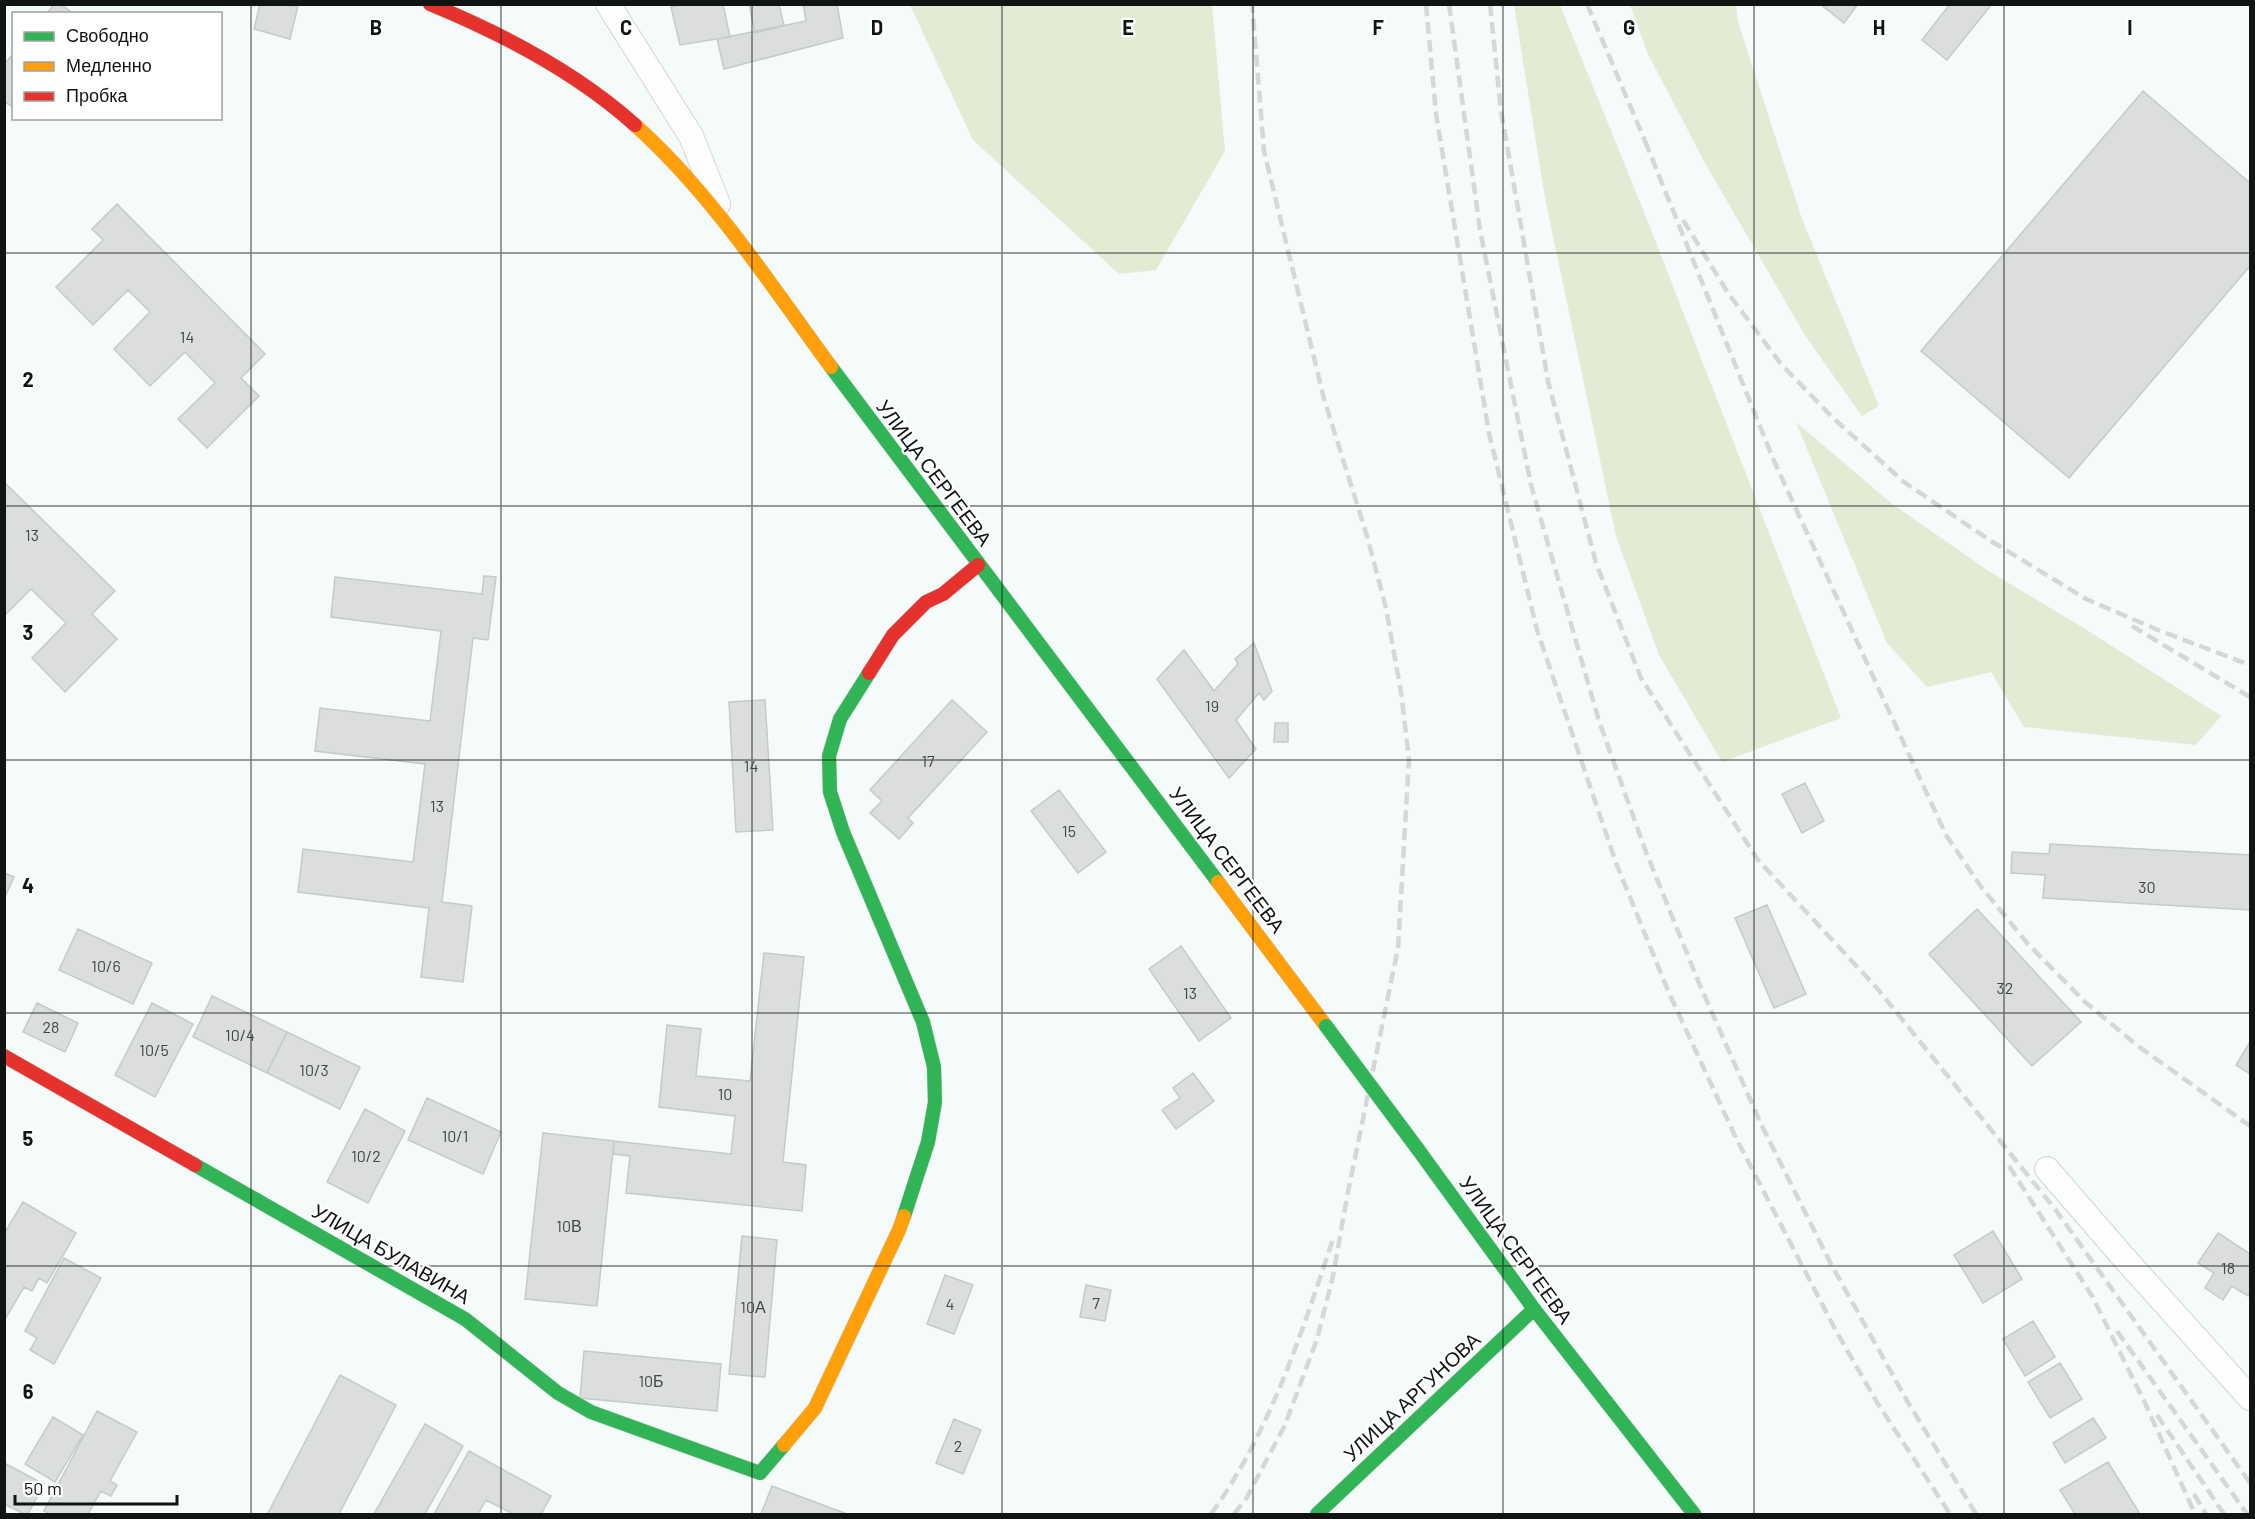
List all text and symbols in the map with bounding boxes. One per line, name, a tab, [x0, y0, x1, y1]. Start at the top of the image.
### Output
legend	[12, 12, 222, 120]
text: B	[370, 15, 382, 39]
text: C	[620, 15, 632, 39]
text: D	[871, 15, 883, 39]
text: E	[1122, 15, 1134, 39]
text: F	[1372, 15, 1384, 39]
text: G	[1623, 15, 1635, 39]
text: H	[1873, 15, 1885, 39]
text: I	[2127, 15, 2133, 39]
text: Свободно	[66, 24, 149, 46]
text: Медленно	[66, 54, 152, 76]
text: Пробка	[66, 84, 129, 106]
house number: 14	[180, 327, 194, 346]
text: 2	[22, 367, 34, 391]
street label: УЛИЦА СЕРГЕЕВА	[872, 395, 998, 551]
house number: 13	[25, 525, 39, 544]
text: 3	[23, 620, 33, 644]
house number: 19	[1205, 696, 1219, 715]
house number: 17	[921, 751, 935, 770]
house number: 14	[744, 756, 758, 775]
street label: УЛИЦА СЕРГЕЕВА	[1165, 782, 1291, 938]
house number: 13	[430, 796, 444, 815]
house number: 15	[1062, 821, 1076, 840]
text: 4	[22, 873, 34, 897]
house number: 30	[2138, 877, 2156, 896]
house number: 10/6	[91, 956, 121, 975]
house number: 32	[1997, 978, 2013, 997]
house number: 13	[1183, 983, 1197, 1002]
house number: 28	[43, 1017, 59, 1036]
house number: 10/4	[225, 1025, 255, 1044]
house number: 10/5	[139, 1040, 169, 1059]
house number: 10/3	[299, 1060, 329, 1079]
house number: 10	[718, 1084, 732, 1103]
text: 5	[23, 1126, 34, 1150]
house number: 10/1	[442, 1126, 468, 1145]
house number: 10/2	[351, 1146, 381, 1165]
street label: УЛИЦА СЕРГЕЕВА	[1455, 1171, 1579, 1328]
street label: УЛИЦА БУЛАВИНА	[308, 1198, 475, 1308]
house number: 10В	[556, 1216, 582, 1235]
house number: 18	[2221, 1258, 2235, 1277]
house number: 7	[1092, 1293, 1100, 1312]
house number: 4	[946, 1294, 954, 1313]
house number: 10А	[740, 1297, 766, 1316]
street label: УЛИЦА АРГУНОВА	[1338, 1326, 1485, 1466]
house number: 10Б	[638, 1371, 664, 1390]
text: 6	[23, 1379, 34, 1403]
house number: 2	[954, 1436, 962, 1455]
scale bar	[15, 1468, 177, 1506]
text: 50 m	[24, 1477, 62, 1499]

